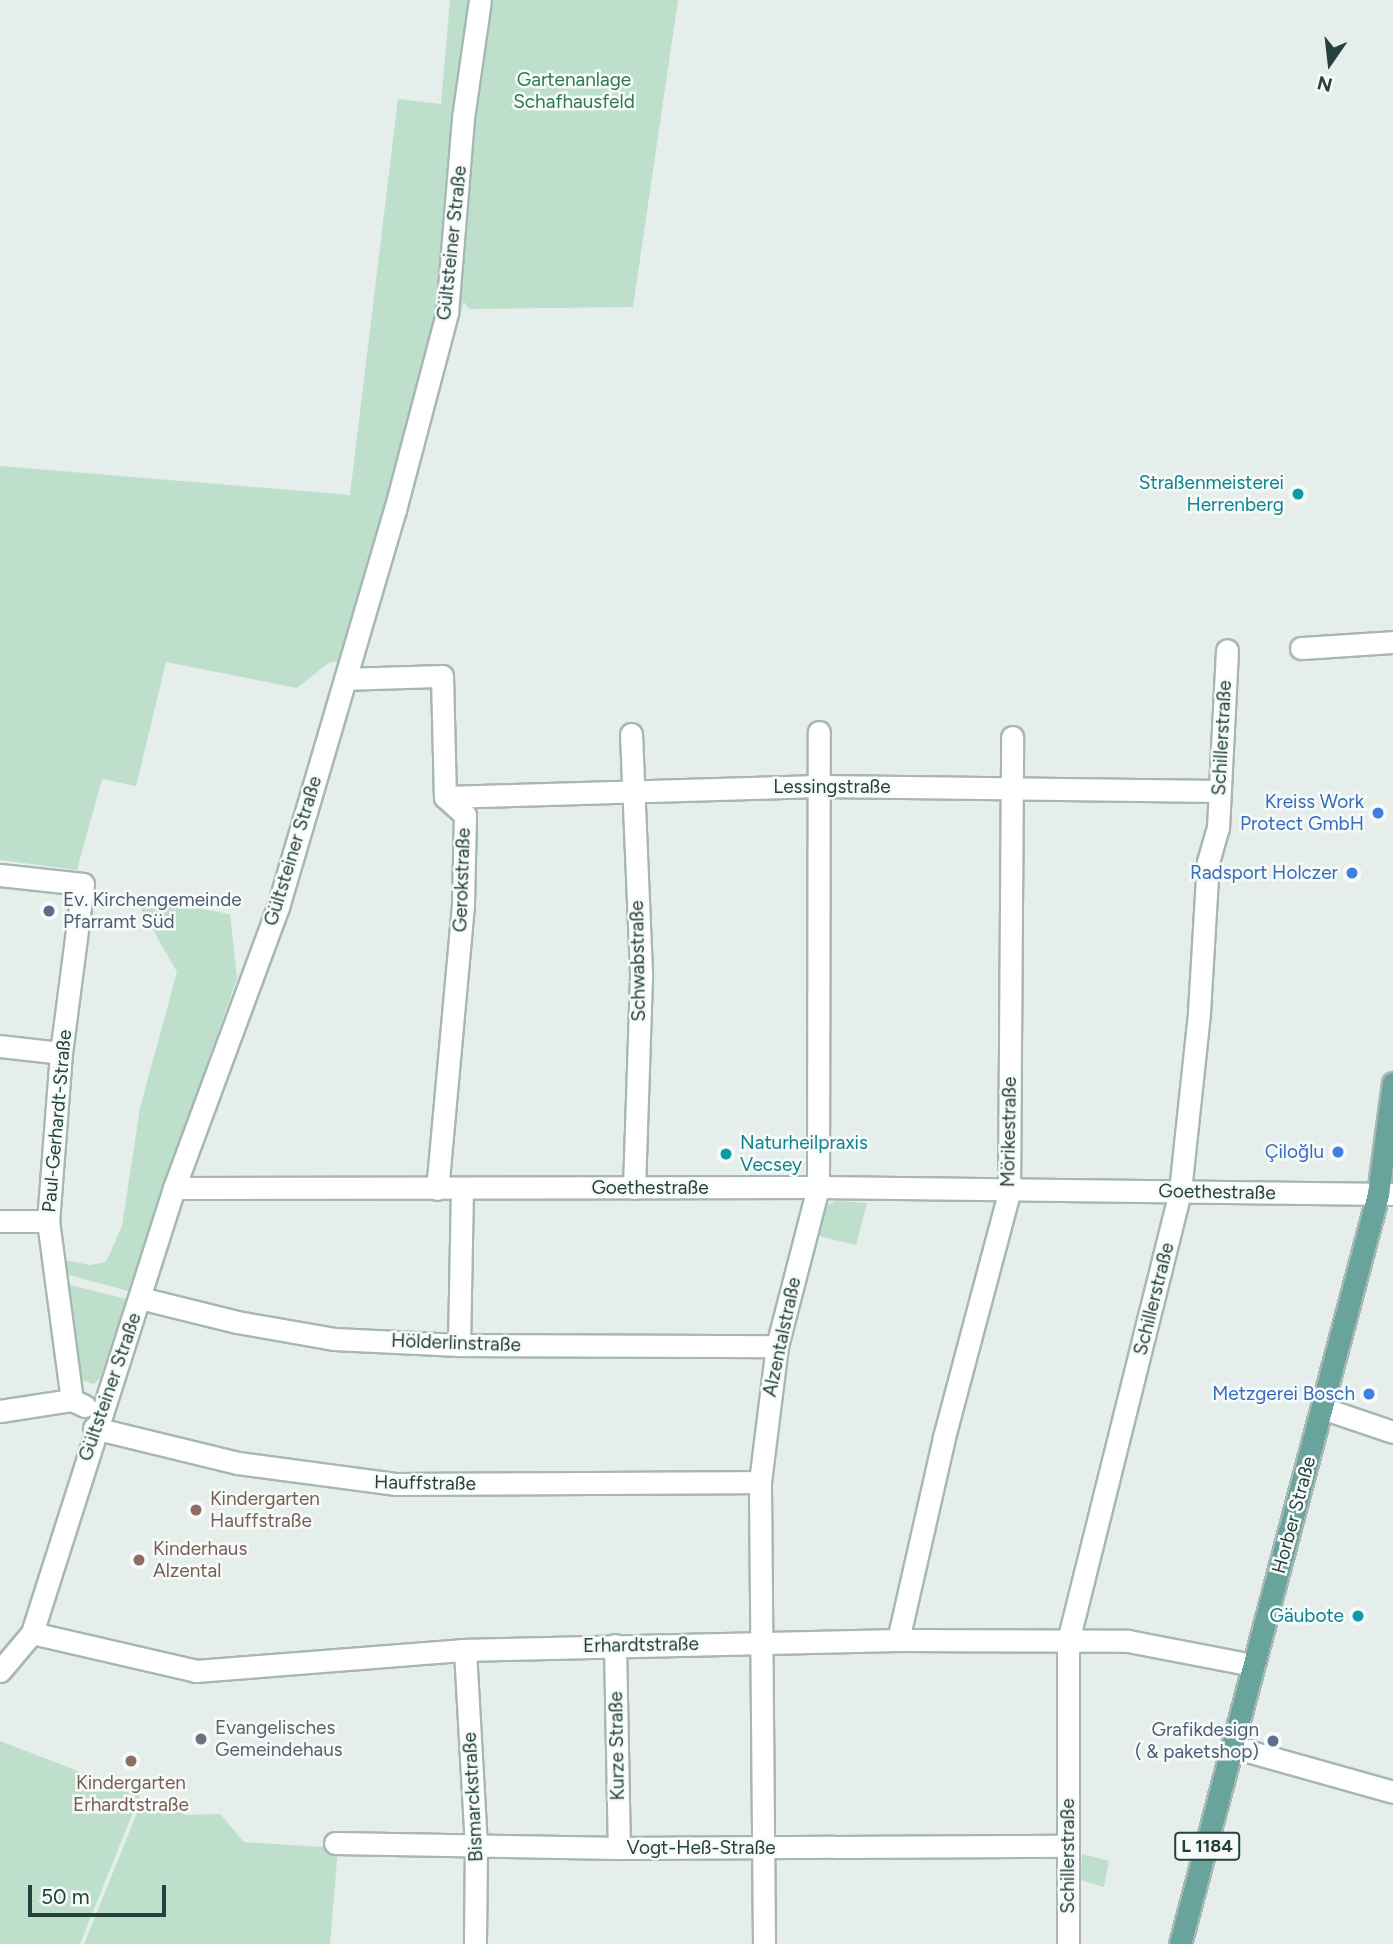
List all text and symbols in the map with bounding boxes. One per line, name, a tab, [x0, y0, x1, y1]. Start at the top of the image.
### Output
north arrow	[1295, 28, 1365, 98]
park label: Gartenanlage Schafhausfeld	[513, 69, 635, 113]
text: N	[1315, 71, 1335, 97]
street label: Gültsteiner Straße	[433, 165, 471, 321]
place label: Straßenmeisterei Herrenberg	[1139, 472, 1284, 516]
marker: Straßenmeisterei Herrenberg	[1290, 486, 1306, 502]
street label: Schillerstraße	[1208, 680, 1236, 796]
street label: Gültsteiner Straße	[259, 773, 327, 929]
street label: Lessingstraße	[773, 776, 891, 798]
place label: Kreiss Work Protect GmbH	[1240, 791, 1364, 835]
marker: Kreiss Work Protect GmbH	[1370, 805, 1386, 821]
street label: Gerokstraße	[449, 827, 475, 933]
place label: Radsport Holczer	[1190, 862, 1338, 884]
marker: Radsport Holczer	[1344, 865, 1360, 881]
place label: Ev. Kirchengemeinde Pfarramt Süd	[63, 889, 242, 933]
street label: Schwabstraße	[626, 900, 650, 1022]
marker: Ev. Kirchengemeinde Pfarramt Süd	[41, 903, 57, 919]
street label: Paul-Gerhardt-Straße	[38, 1029, 76, 1213]
street label: Mörikestraße	[997, 1077, 1021, 1187]
place label: Naturheilpraxis Vecsey	[740, 1132, 868, 1176]
place label: Çiloğlu	[1265, 1141, 1324, 1163]
marker: Çiloğlu	[1330, 1144, 1346, 1160]
marker: Naturheilpraxis Vecsey	[718, 1146, 734, 1162]
street label: Goethestraße	[591, 1177, 709, 1199]
street label: Goethestraße	[1158, 1180, 1276, 1204]
street label: Schillerstraße	[1129, 1240, 1179, 1358]
street label: Alzentalstraße	[758, 1275, 806, 1399]
street label: Gültsteiner Straße	[74, 1310, 146, 1464]
street label: Hölderlinstraße	[391, 1329, 521, 1357]
place label: Metzgerei Bosch	[1212, 1383, 1355, 1405]
marker: Metzgerei Bosch	[1361, 1386, 1377, 1402]
street label: Horber Straße	[1267, 1454, 1321, 1576]
street label: Hauffstraße	[374, 1471, 476, 1495]
place label: Kindergarten Hauffstraße	[210, 1488, 320, 1532]
marker: Kindergarten Hauffstraße	[188, 1502, 204, 1518]
place label: Kinderhaus Alzental	[153, 1538, 247, 1582]
marker: Kinderhaus Alzental	[131, 1552, 147, 1568]
place label: Gäubote	[1270, 1605, 1344, 1627]
marker: Gäubote	[1350, 1608, 1366, 1624]
street label: Erhardtstraße	[583, 1633, 699, 1657]
street label: Kurze Straße	[605, 1691, 629, 1801]
place label: Evangelisches Gemeindehaus	[215, 1717, 343, 1761]
place label: Grafikdesign ( & paketshop)	[1135, 1719, 1259, 1763]
marker: Evangelisches Gemeindehaus	[193, 1731, 209, 1747]
street label: Bismarckstraße	[458, 1732, 488, 1862]
marker: Grafikdesign ( & paketshop)	[1265, 1733, 1281, 1749]
marker: Kindergarten Erhardtstraße	[123, 1753, 139, 1769]
place label: Kindergarten Erhardtstraße	[73, 1772, 189, 1816]
street label: Schillerstraße	[1057, 1798, 1079, 1914]
road number: L 1184	[1174, 1832, 1240, 1860]
street label: Vogt-Heß-Straße	[626, 1837, 776, 1859]
scale bar	[32, 1870, 170, 1914]
text: 50 m	[41, 1884, 90, 1909]

